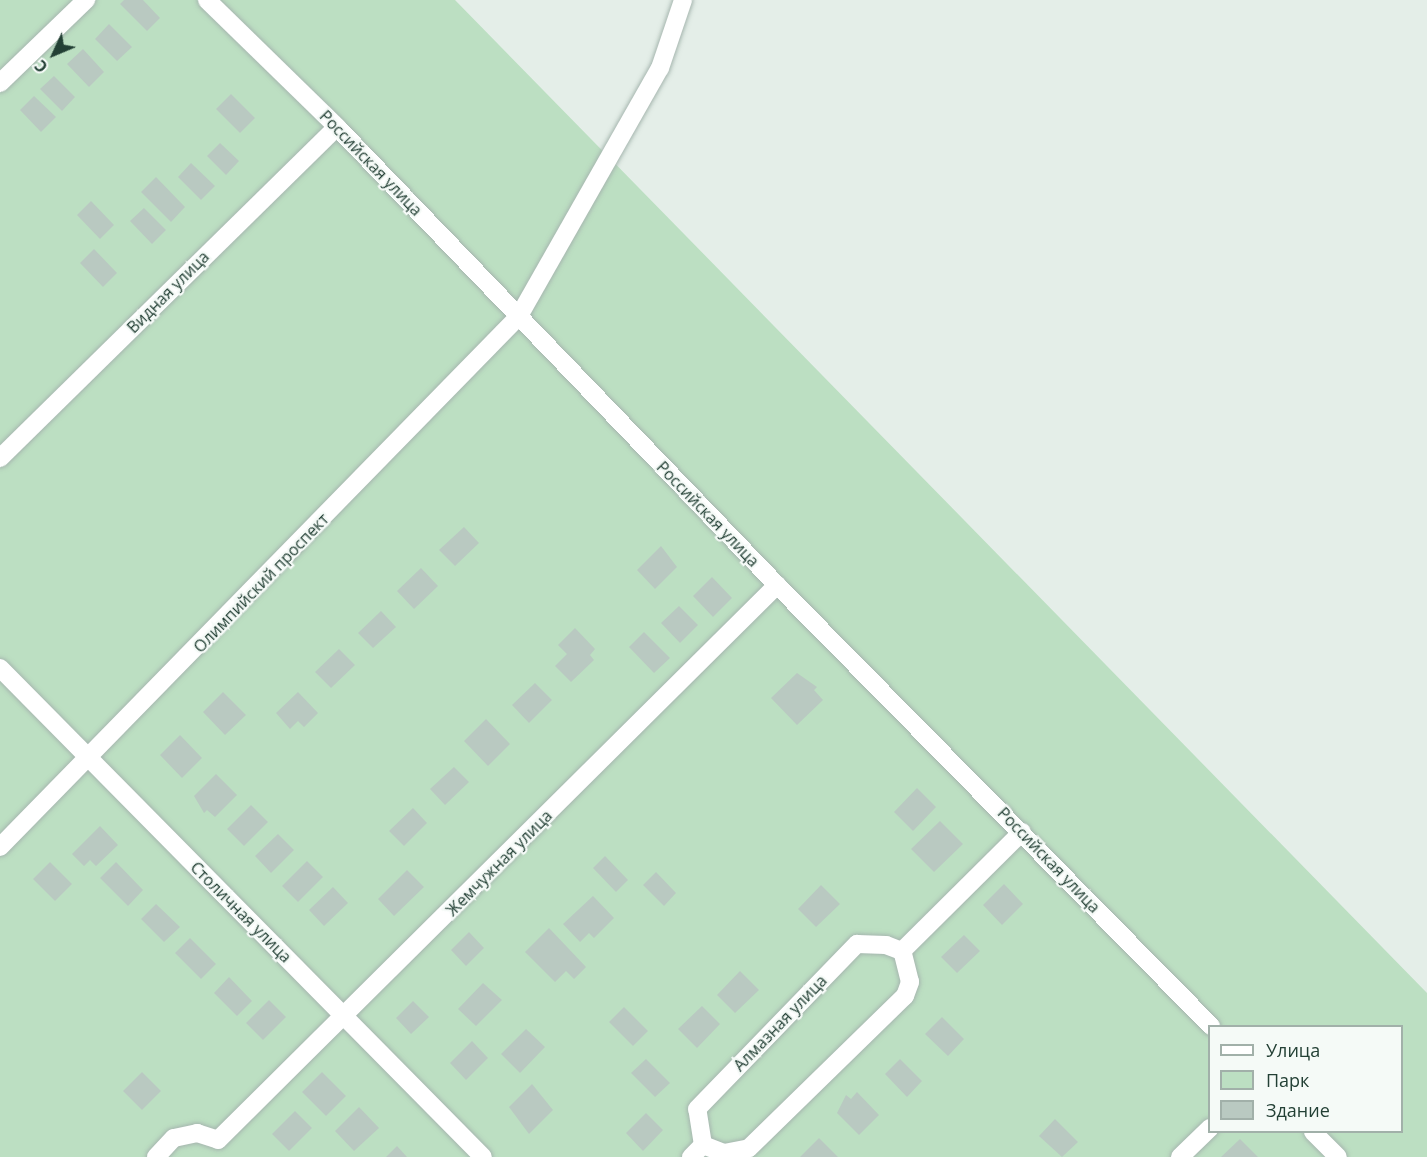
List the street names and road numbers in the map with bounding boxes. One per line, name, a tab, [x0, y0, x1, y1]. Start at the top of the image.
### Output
street label: Российская улица	[316, 106, 426, 220]
street label: Видная улица	[123, 247, 213, 337]
street label: Российская улица	[653, 457, 763, 571]
street label: Олимпийский проспект	[190, 509, 332, 657]
street label: Российская улица	[994, 803, 1104, 917]
street label: Жемчужная улица	[442, 806, 556, 920]
street label: Столичная улица	[187, 858, 295, 966]
street label: Алмазная улица	[729, 971, 831, 1075]

